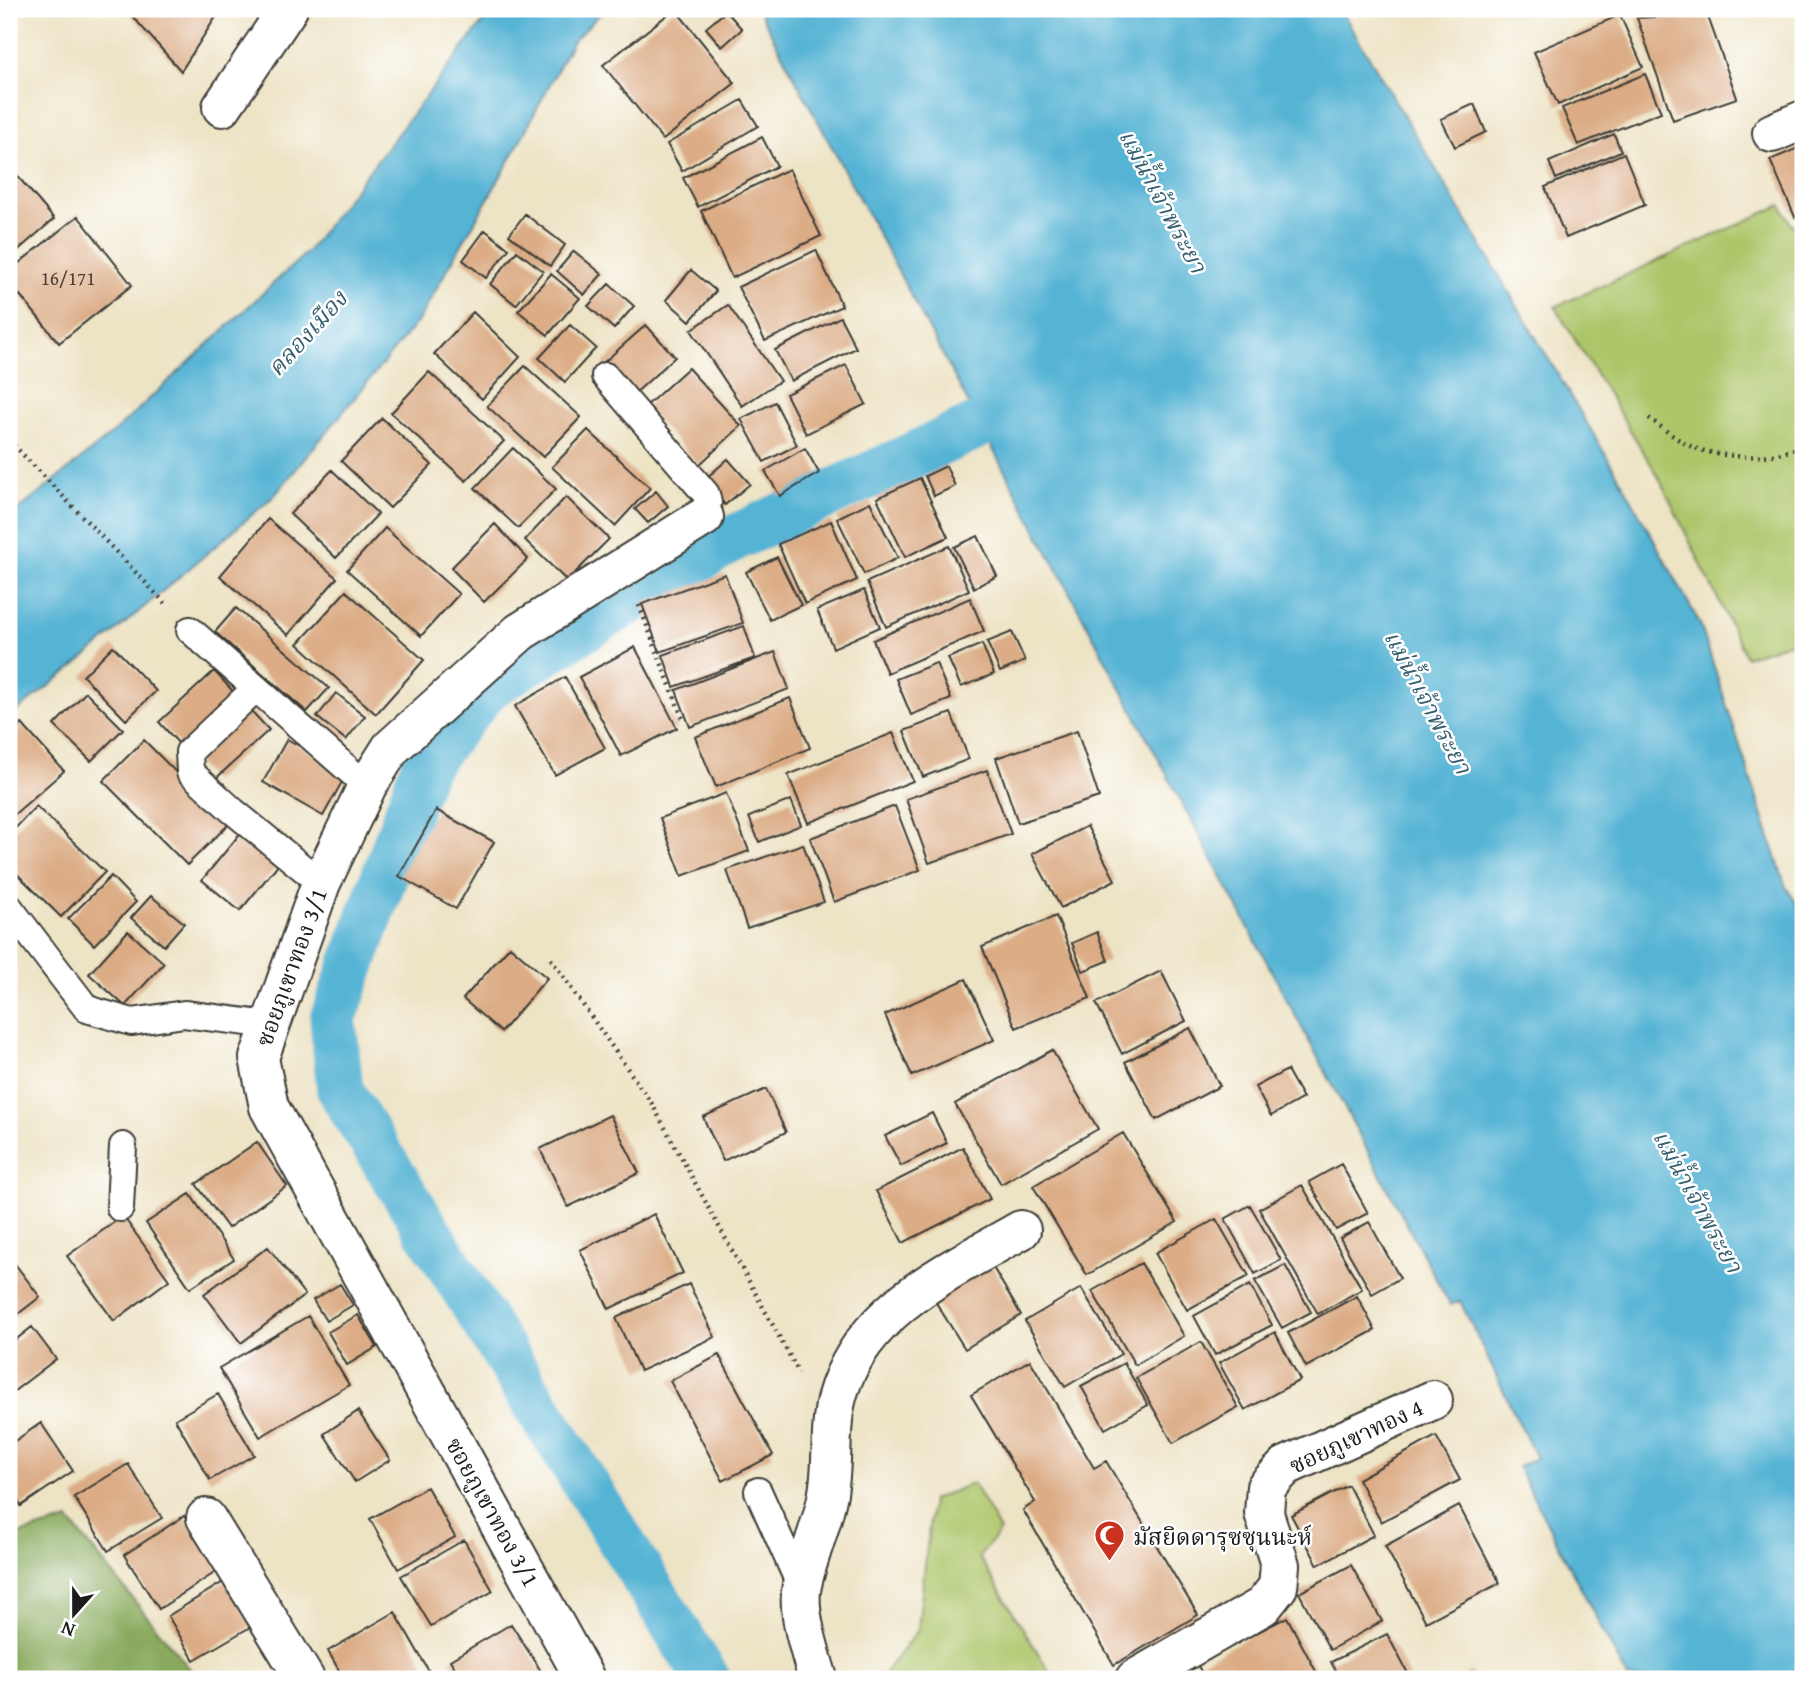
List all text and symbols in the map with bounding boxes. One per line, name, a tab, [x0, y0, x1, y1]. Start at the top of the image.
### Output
water label: แม่น้ำเจ้าพระยา	[1110, 123, 1216, 280]
house number: 16/171	[41, 264, 95, 292]
water label: คลองเมือง	[259, 281, 356, 384]
water label: แม่น้ำเจ้าพระยา	[1375, 624, 1481, 781]
street label: ซอยภูเขาทอง 3/1	[247, 883, 335, 1051]
water label: แม่น้ำเจ้าพระยา	[1644, 1123, 1752, 1280]
street label: ซอยภูเขาทอง 4	[1284, 1391, 1428, 1481]
street label: ซอยภูเขาทอง 3/1	[438, 1431, 548, 1593]
mosque icon: มัสยิดดารุซซุนนะห์	[1093, 1519, 1127, 1563]
place label: มัสยิดดารุซซุนนะห์	[1133, 1520, 1312, 1553]
north arrow	[38, 1580, 108, 1650]
text: N	[57, 1614, 79, 1645]

